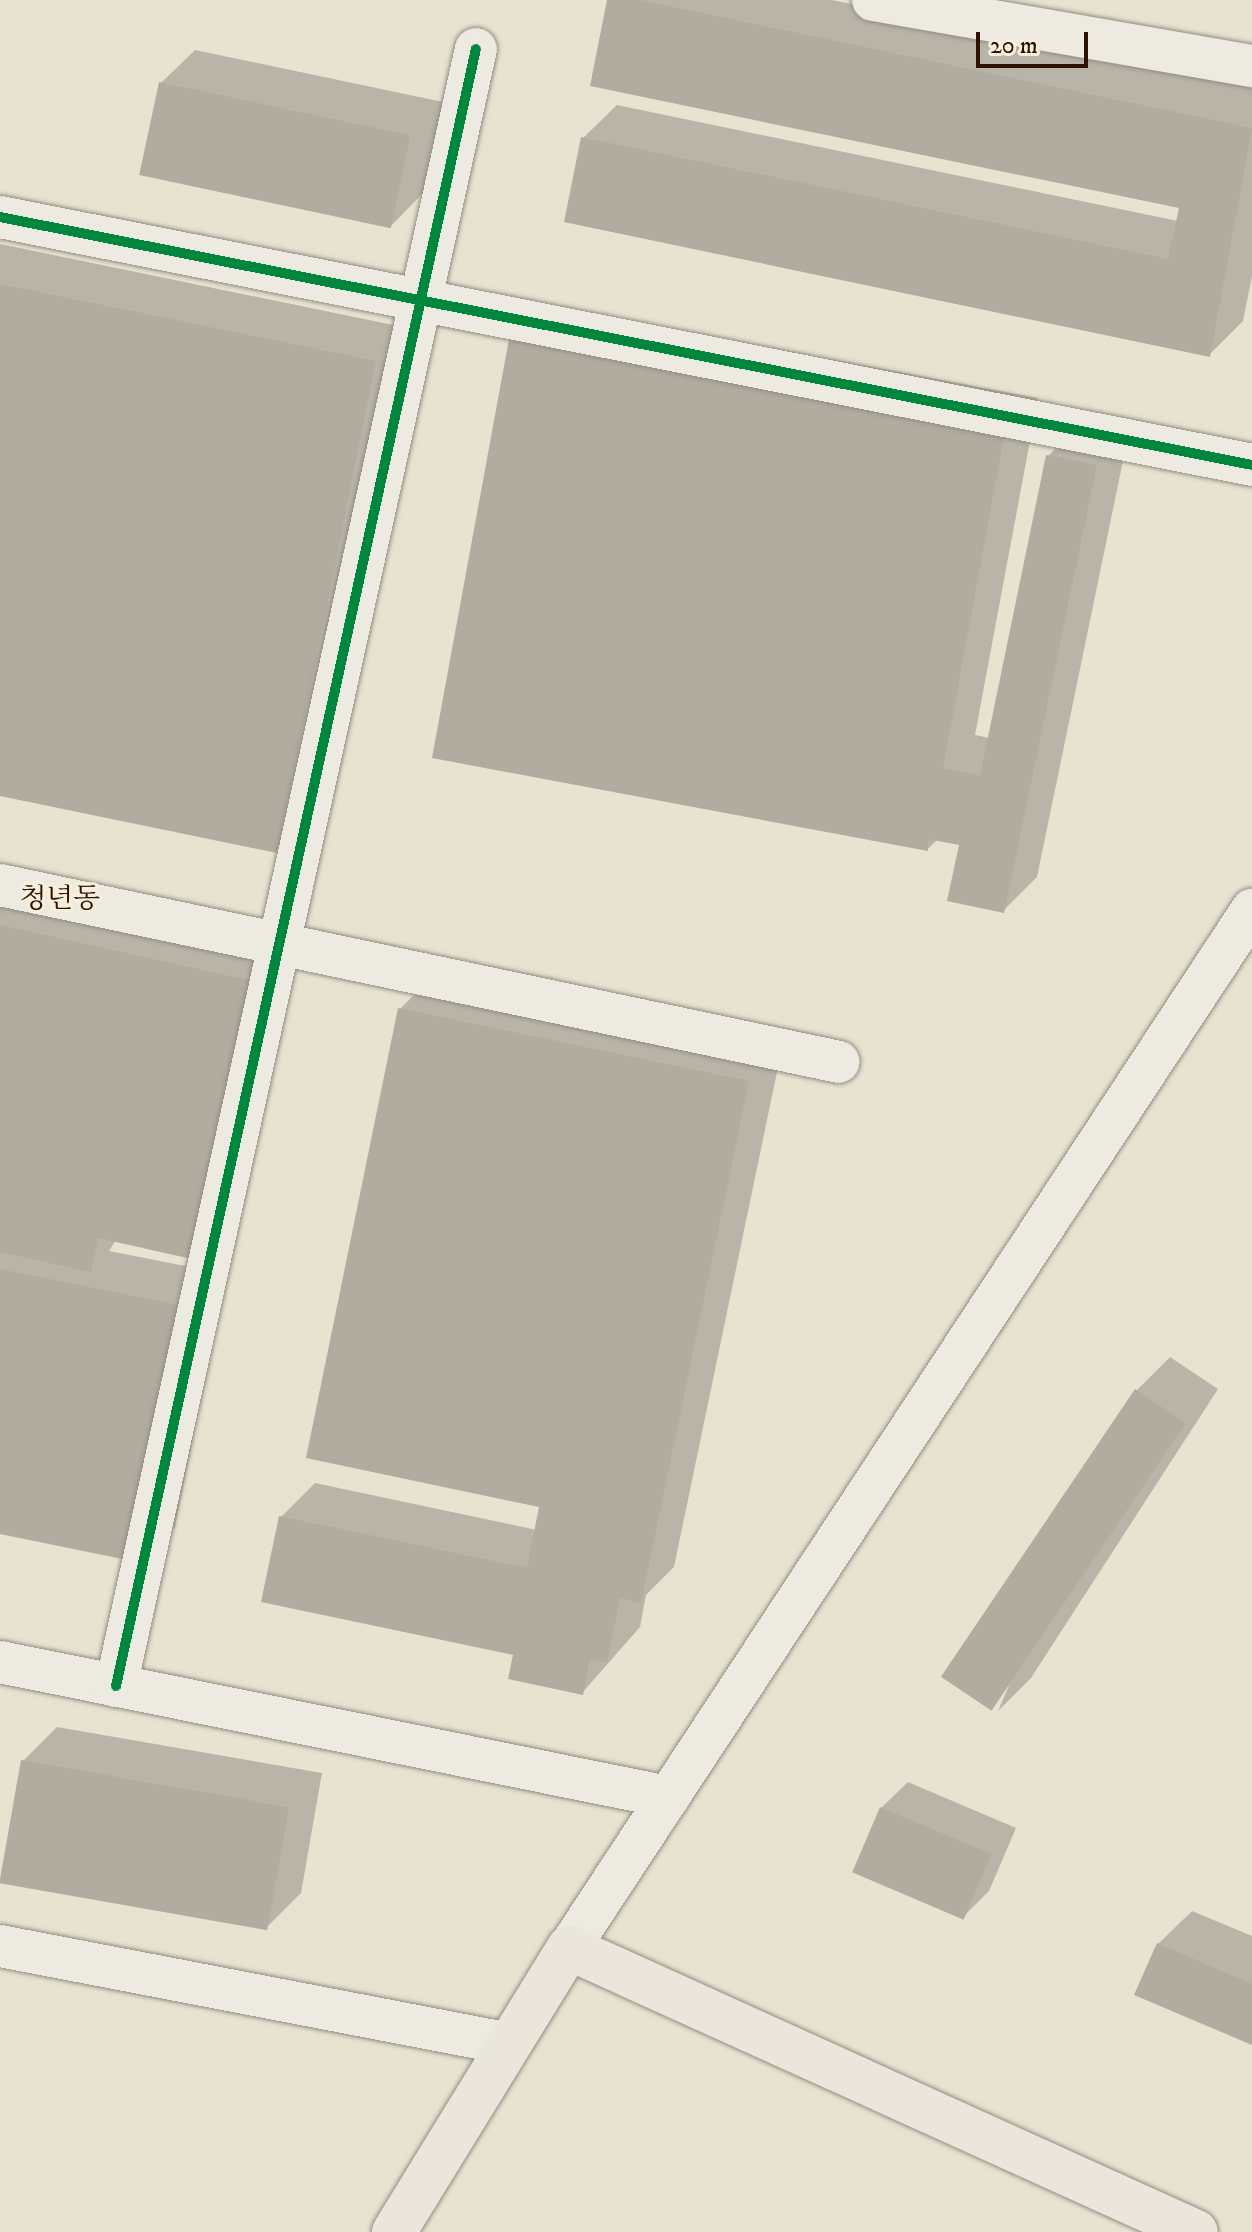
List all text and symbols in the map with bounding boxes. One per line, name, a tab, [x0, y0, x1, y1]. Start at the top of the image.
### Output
scale bar	[980, 16, 1092, 66]
text: 20 m	[990, 31, 1038, 61]
district label: 청년동	[19, 882, 101, 916]

